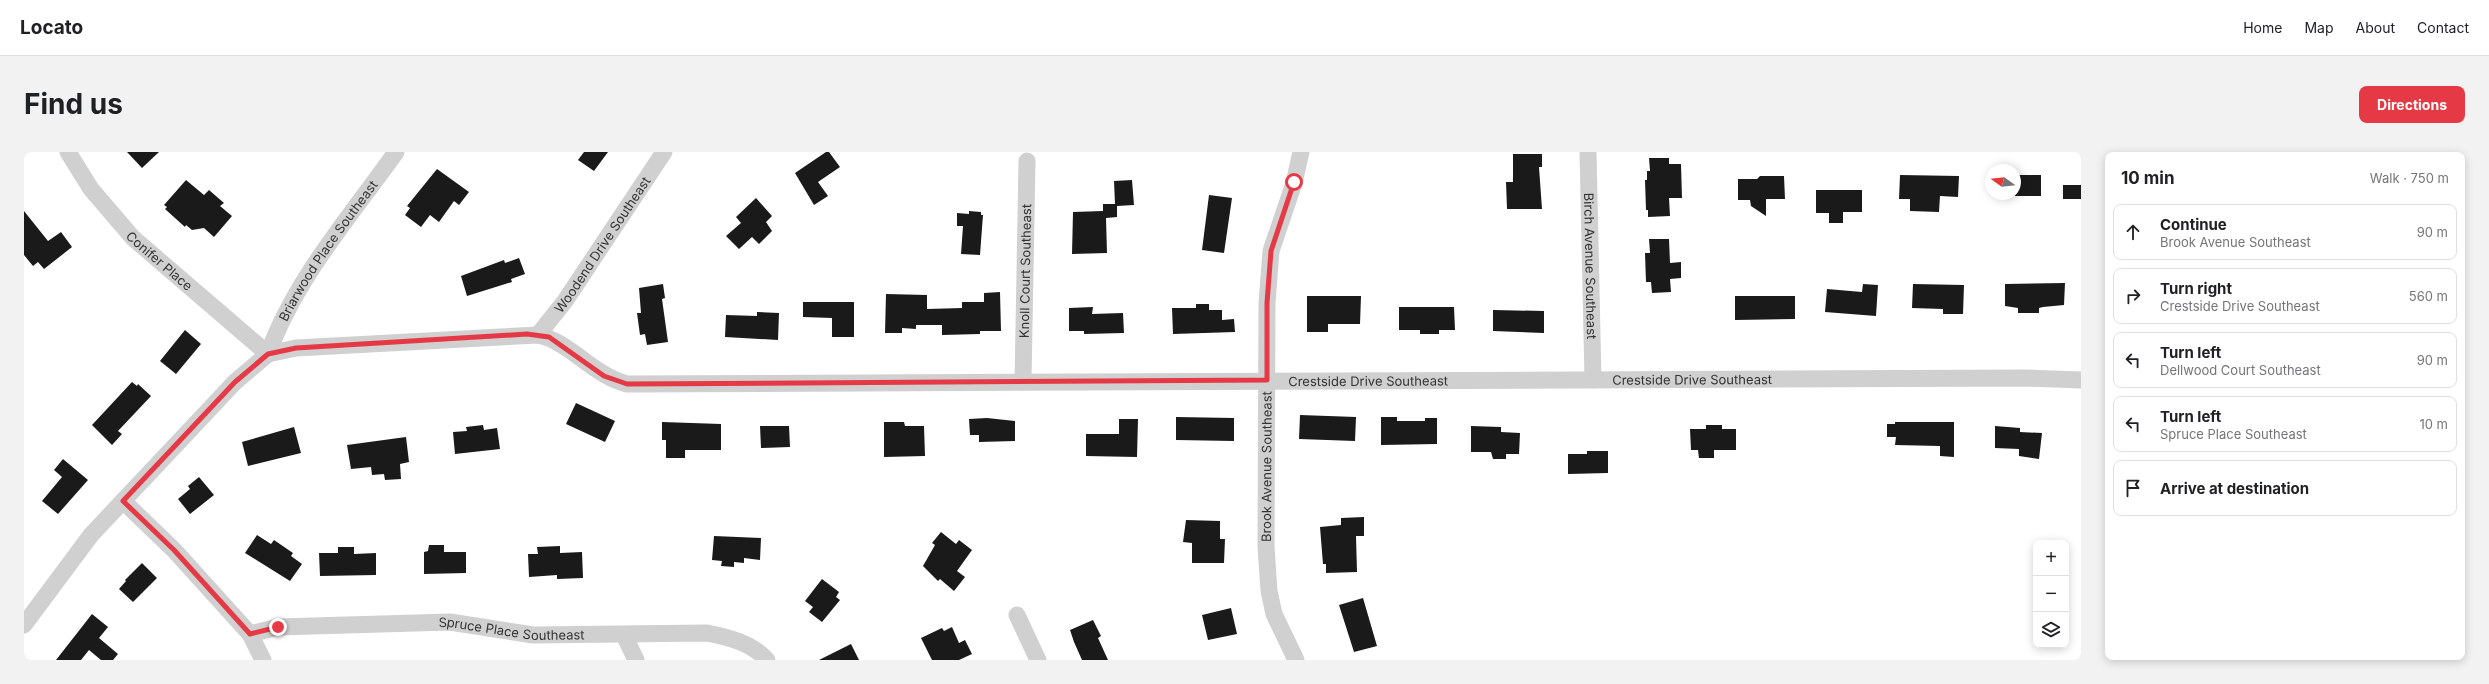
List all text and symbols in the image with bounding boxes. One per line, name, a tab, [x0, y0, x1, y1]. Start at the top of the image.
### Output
text: Locato	[20, 16, 83, 39]
text: Home	[2243, 19, 2282, 36]
text: Map	[2304, 19, 2334, 36]
text: About	[2356, 19, 2395, 36]
text: Contact	[2417, 19, 2469, 36]
button: Directions	[2359, 86, 2465, 123]
text: Find us	[24, 87, 123, 121]
north arrow	[1985, 164, 2021, 200]
text: 10 min	[2121, 168, 2175, 188]
text: Walk · 750 m	[2370, 170, 2449, 186]
street label: Woodend Drive Southeast	[551, 173, 653, 316]
route start	[1285, 173, 1303, 191]
street label: Briarwood Place Southeast	[275, 177, 381, 324]
street label: Birch Avenue Southeast	[1581, 193, 1600, 339]
street label: Knoll Court Southeast	[1016, 204, 1034, 338]
text: Continue	[2160, 215, 2227, 234]
icon: ahead	[2122, 221, 2144, 243]
text: 90 m	[2417, 224, 2448, 240]
street label: Conifer Place	[123, 228, 196, 294]
text: Brook Avenue Southeast	[2160, 234, 2311, 250]
text: Turn right	[2160, 279, 2232, 298]
icon: right	[2122, 285, 2144, 307]
text: 560 m	[2409, 288, 2448, 304]
text: Crestside Drive Southeast	[2160, 298, 2320, 314]
text: Turn left	[2160, 343, 2221, 362]
icon: left	[2122, 349, 2144, 371]
text: 90 m	[2417, 352, 2448, 368]
text: Dellwood Court Southeast	[2160, 362, 2321, 378]
street label: Crestside Drive Southeast	[1612, 371, 1772, 388]
street label: Crestside Drive Southeast	[1288, 372, 1448, 389]
street label: Brook Avenue Southeast	[1258, 391, 1275, 542]
text: Turn left	[2160, 407, 2221, 426]
icon: left	[2122, 413, 2144, 435]
text: 10 m	[2419, 416, 2448, 432]
text: Spruce Place Southeast	[2160, 426, 2307, 442]
icon: arrive	[2122, 477, 2144, 499]
text: Arrive at destination	[2160, 479, 2309, 498]
map controls	[2033, 540, 2069, 648]
button: +	[2033, 540, 2069, 576]
button: −	[2033, 576, 2069, 612]
button: layers	[2033, 612, 2069, 648]
street label: Spruce Place Southeast	[438, 614, 585, 643]
route end	[269, 618, 287, 636]

